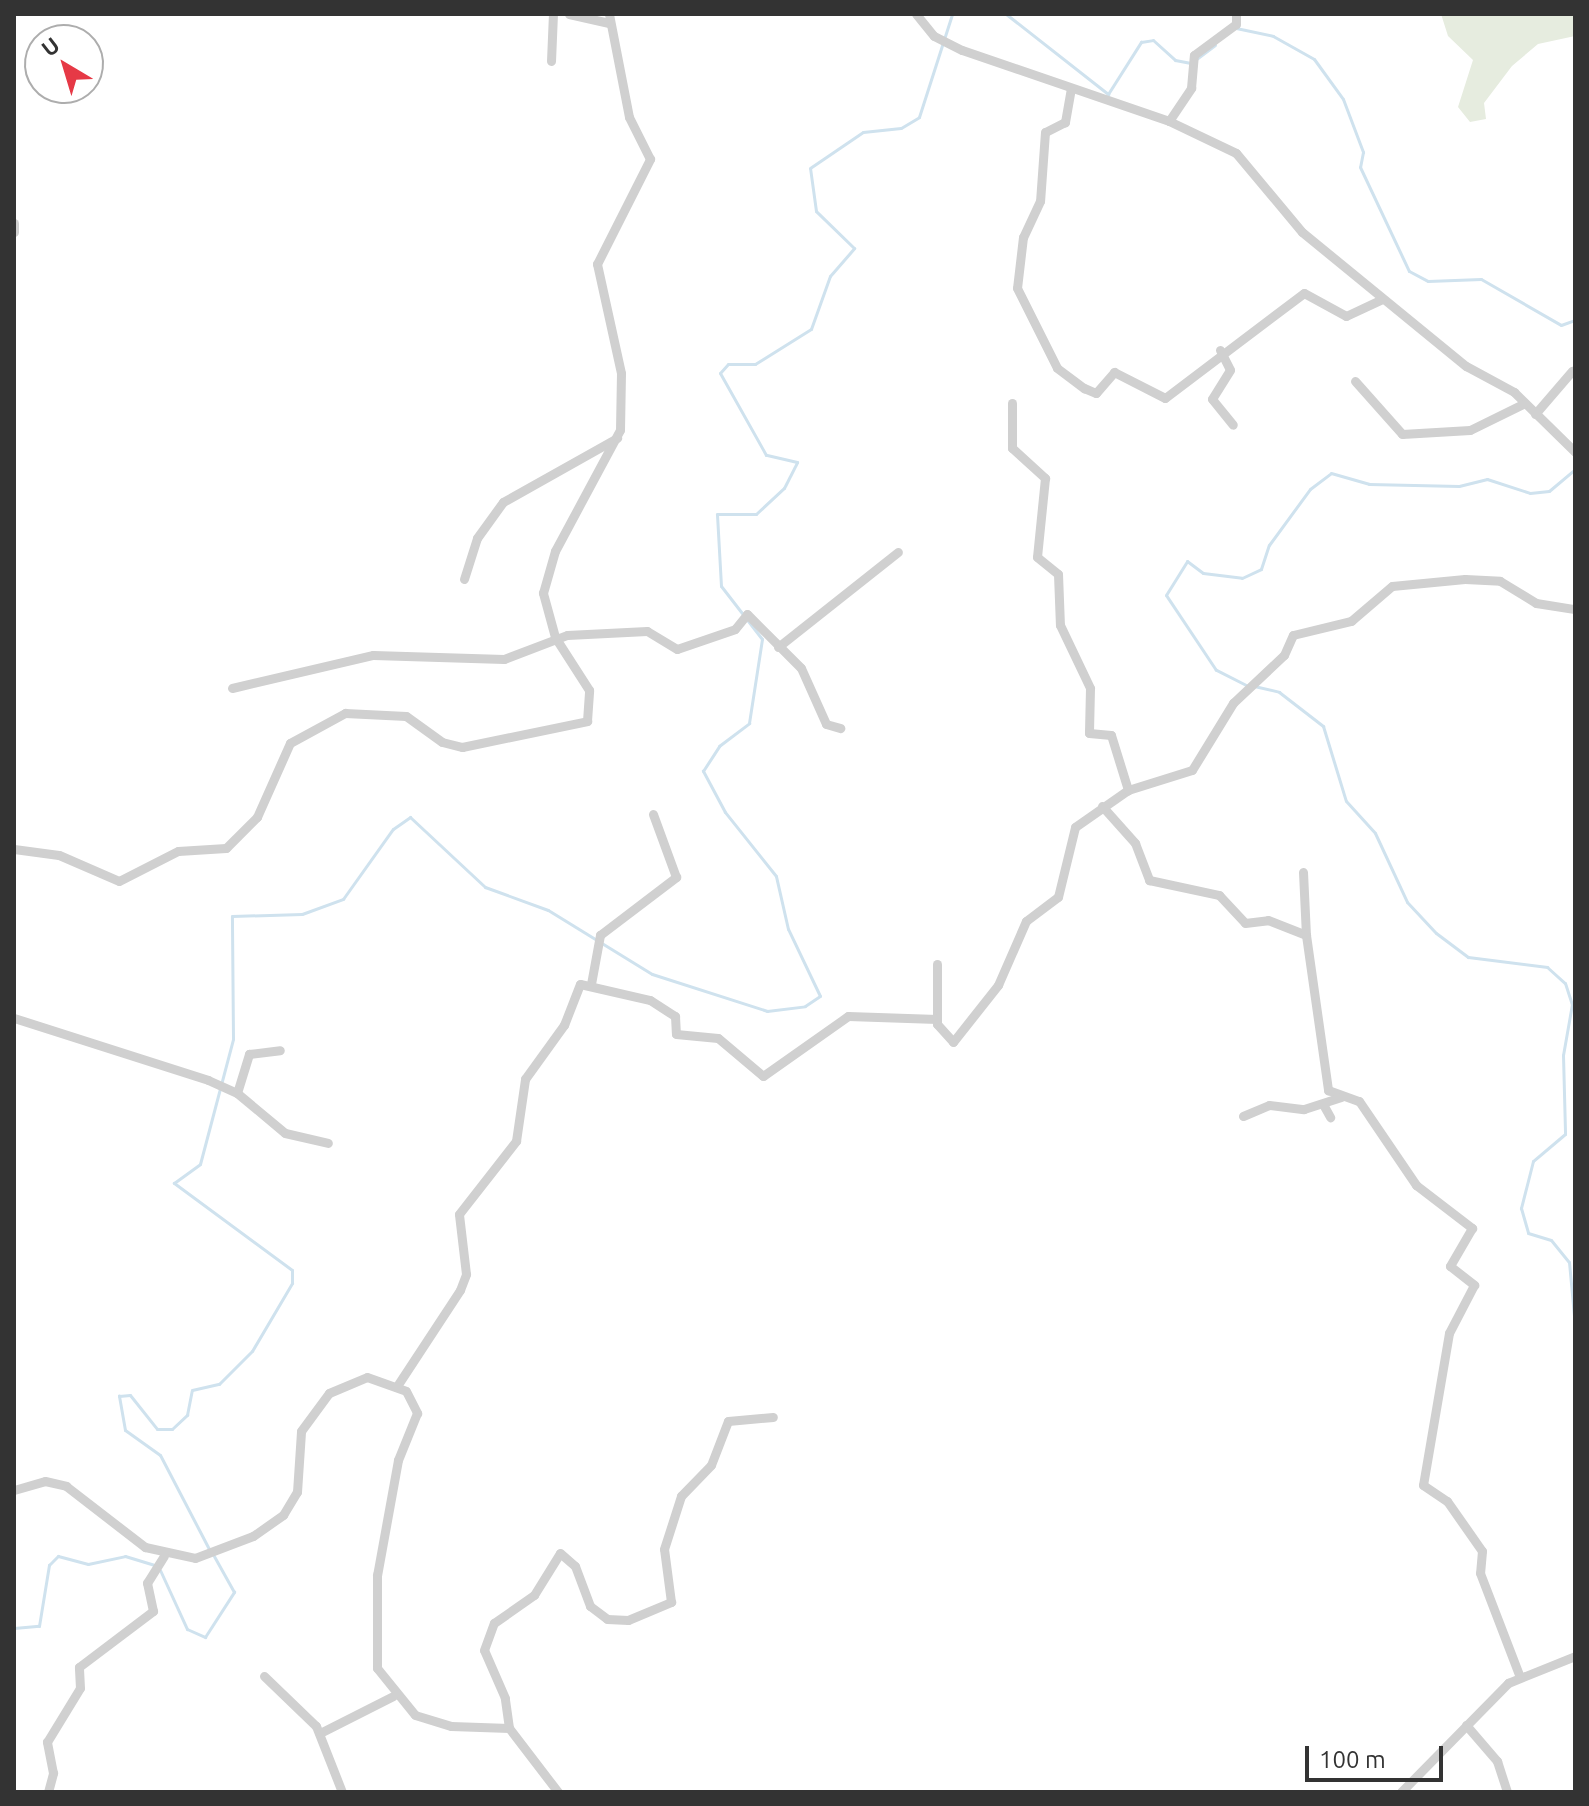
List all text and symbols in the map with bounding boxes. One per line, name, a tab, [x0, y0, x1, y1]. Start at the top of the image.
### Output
north arrow	[24, 24, 104, 104]
text: U	[36, 32, 64, 61]
scale bar	[1309, 1730, 1447, 1780]
text: 100 m	[1319, 1746, 1386, 1773]

